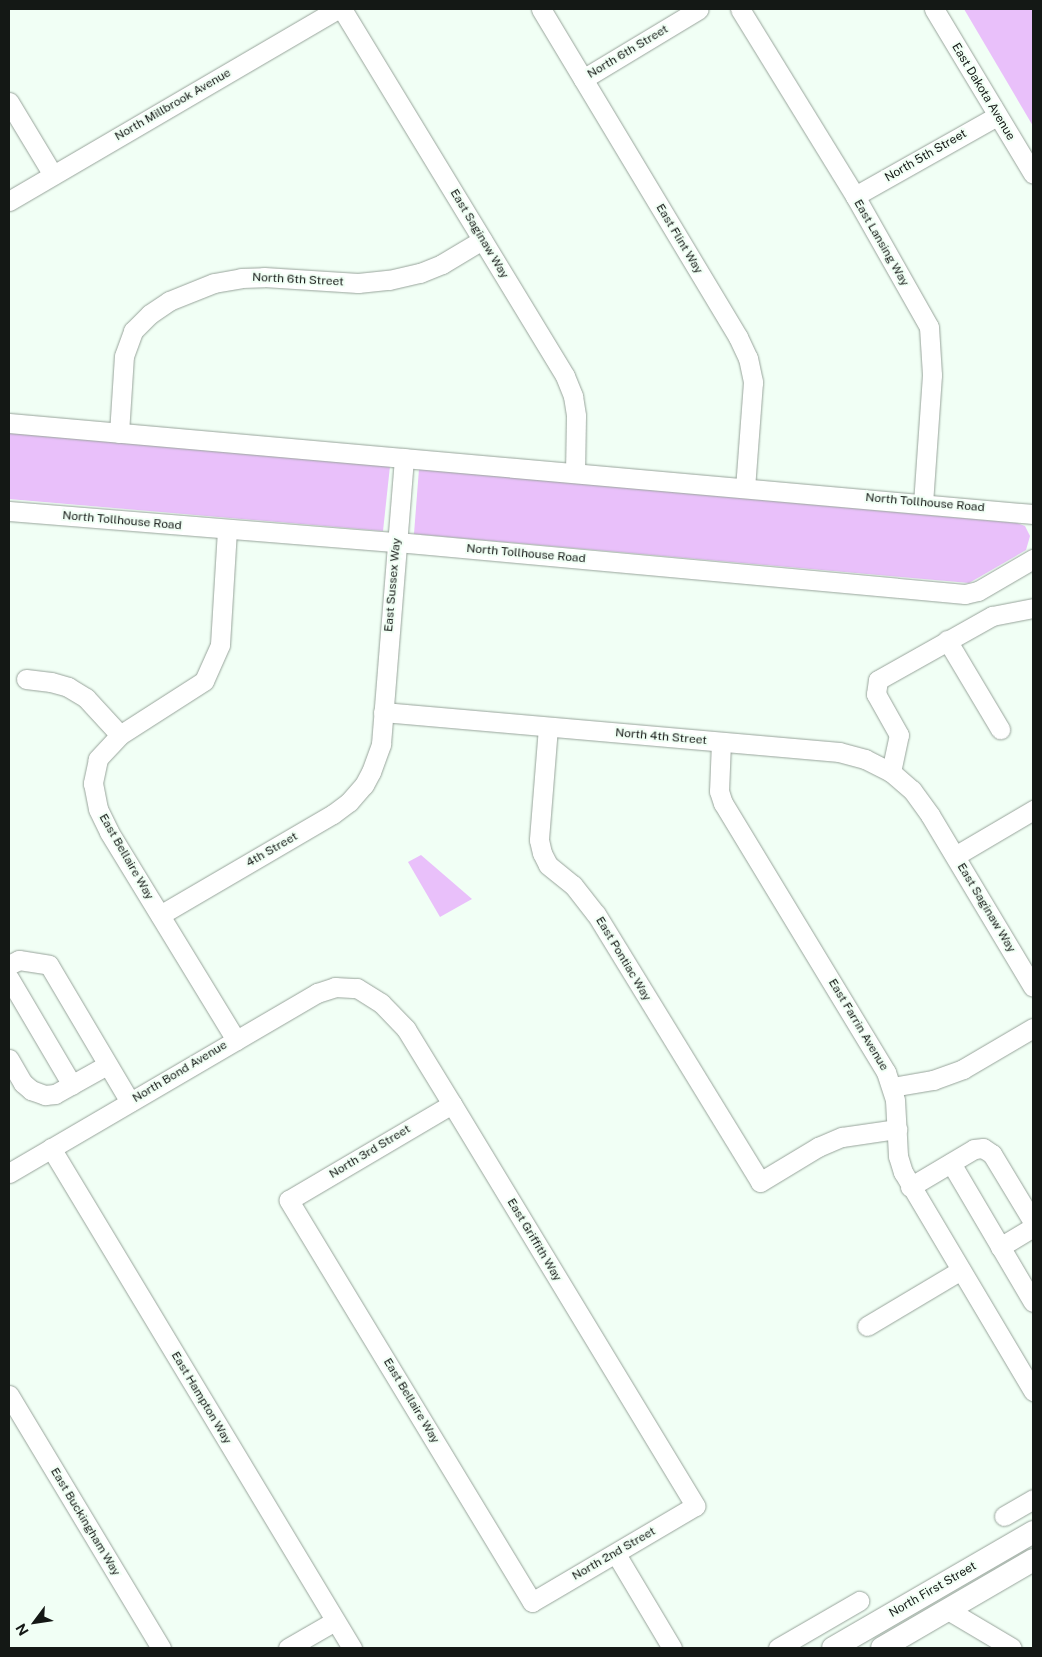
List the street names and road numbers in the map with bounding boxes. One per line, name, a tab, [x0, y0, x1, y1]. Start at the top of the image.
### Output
street label: North 6th Street	[585, 22, 671, 82]
street label: East Dakota Avenue	[948, 41, 1018, 143]
street label: North Millbrook Avenue	[112, 66, 234, 144]
street label: North 5th Street	[883, 127, 969, 185]
street label: East Saginaw Way	[447, 187, 511, 281]
street label: East Lansing Way	[850, 197, 912, 289]
street label: East Flint Way	[652, 201, 706, 277]
street label: North 6th Street	[252, 270, 344, 290]
street label: North Tollhouse Road	[865, 491, 985, 515]
street label: North Tollhouse Road	[62, 509, 182, 533]
street label: East Sussex Way	[382, 537, 404, 633]
street label: North Tollhouse Road	[466, 542, 586, 566]
street label: North 4th Street	[615, 726, 707, 748]
street label: East Bellaire Way	[95, 811, 157, 903]
street label: 4th Street	[244, 829, 300, 871]
street label: East Saginaw Way	[954, 861, 1018, 955]
street label: East Pontiac Way	[592, 914, 654, 1004]
street label: East Farrin Avenue	[825, 976, 891, 1074]
street label: North Bond Avenue	[130, 1038, 230, 1106]
street label: North 3rd Street	[327, 1122, 413, 1182]
street label: East Griffith Way	[504, 1196, 564, 1284]
street label: East Hampton Way	[168, 1349, 234, 1447]
street label: East Bellaire Way	[380, 1356, 442, 1446]
street label: East Buckingham Way	[47, 1465, 123, 1579]
street label: North 2nd Street	[570, 1524, 658, 1584]
street label: North First Street	[887, 1559, 979, 1621]

